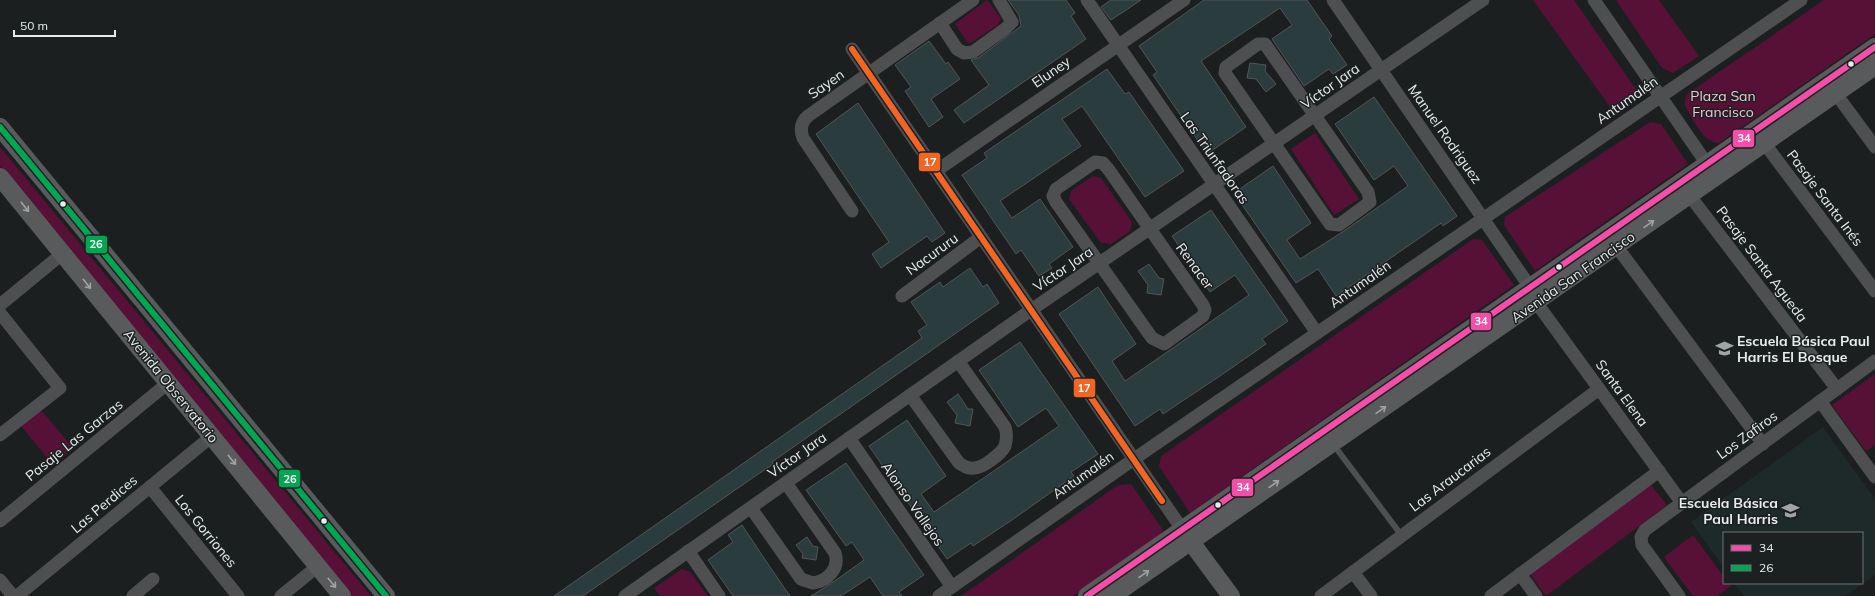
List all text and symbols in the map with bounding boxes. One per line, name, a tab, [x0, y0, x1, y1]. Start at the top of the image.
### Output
scale bar	[14, 12, 115, 38]
text: 50 m	[20, 18, 48, 33]
street label: Eluney	[1028, 52, 1074, 92]
street label: Víctor Jara	[1297, 59, 1363, 113]
unlabelled marker	[1846, 59, 1856, 69]
street label: Sayen	[804, 65, 848, 103]
street label: Antumalén	[1593, 72, 1661, 128]
street label: Manuel Rodriguez	[1404, 81, 1486, 187]
park label: Plaza San Francisco	[1690, 87, 1756, 121]
street label: Las Triunfadoras	[1177, 108, 1254, 208]
line badge: 34	[1732, 129, 1755, 148]
text: 34	[1737, 131, 1751, 145]
street label: Pasaje Santa Inés	[1783, 146, 1867, 250]
line badge: 17	[918, 152, 941, 172]
text: 17	[923, 155, 937, 169]
unlabelled marker	[58, 199, 68, 209]
one-way arrow	[20, 202, 29, 213]
street label: Pasaje Santa Agueda	[1713, 202, 1811, 326]
one-way arrow	[1643, 220, 1654, 228]
street label: Avenida San Francisco	[1508, 227, 1638, 327]
street label: Nacururu	[902, 229, 962, 279]
line badge: 26	[85, 235, 108, 254]
text: 26	[89, 237, 103, 251]
street label: Renacer	[1172, 239, 1218, 294]
street label: Víctor Jara	[1030, 243, 1096, 295]
street label: Antumalén	[1326, 256, 1394, 312]
unlabelled marker	[1554, 262, 1564, 272]
one-way arrow	[83, 279, 92, 290]
line badge: 34	[1470, 312, 1492, 331]
text: 34	[1474, 314, 1488, 328]
street label: Avenida Observatorio	[120, 326, 222, 446]
place label: Escuela Básica Paul Harris El Bosque	[1737, 332, 1870, 366]
school or university icon: Escuela Básica Paul Harris El Bosque	[1714, 339, 1734, 359]
street label: Santa Elena	[1592, 356, 1652, 430]
line badge: 17	[1073, 378, 1096, 398]
text: 17	[1077, 381, 1091, 395]
street label: Pasaje Las Garzas	[22, 395, 126, 485]
one-way arrow	[1375, 406, 1386, 414]
street label: Los Zafiros	[1713, 407, 1781, 463]
street label: Víctor Jara	[764, 428, 830, 482]
street label: Las Araucarias	[1406, 442, 1494, 516]
street label: Antumalén	[1049, 447, 1117, 503]
one-way arrow	[227, 455, 236, 466]
street label: Alonso Vallejos	[877, 459, 949, 549]
line badge: 26	[278, 469, 301, 488]
street label: Las Perdices	[67, 471, 141, 537]
text: 26	[283, 472, 297, 486]
line badge: 34	[1231, 478, 1254, 497]
text: 34	[1236, 480, 1250, 494]
one-way arrow	[1268, 480, 1279, 488]
street label: Los Gorriones	[171, 491, 241, 571]
place label: Escuela Básica Paul Harris	[1679, 494, 1778, 528]
unlabelled marker	[1213, 500, 1223, 510]
school or university icon: Escuela Básica Paul Harris	[1781, 501, 1801, 521]
unlabelled marker	[319, 516, 329, 526]
legend	[1723, 532, 1863, 584]
text: 34	[1759, 540, 1773, 555]
text: 26	[1759, 560, 1773, 575]
one-way arrow	[1138, 570, 1149, 578]
one-way arrow	[327, 577, 336, 588]

